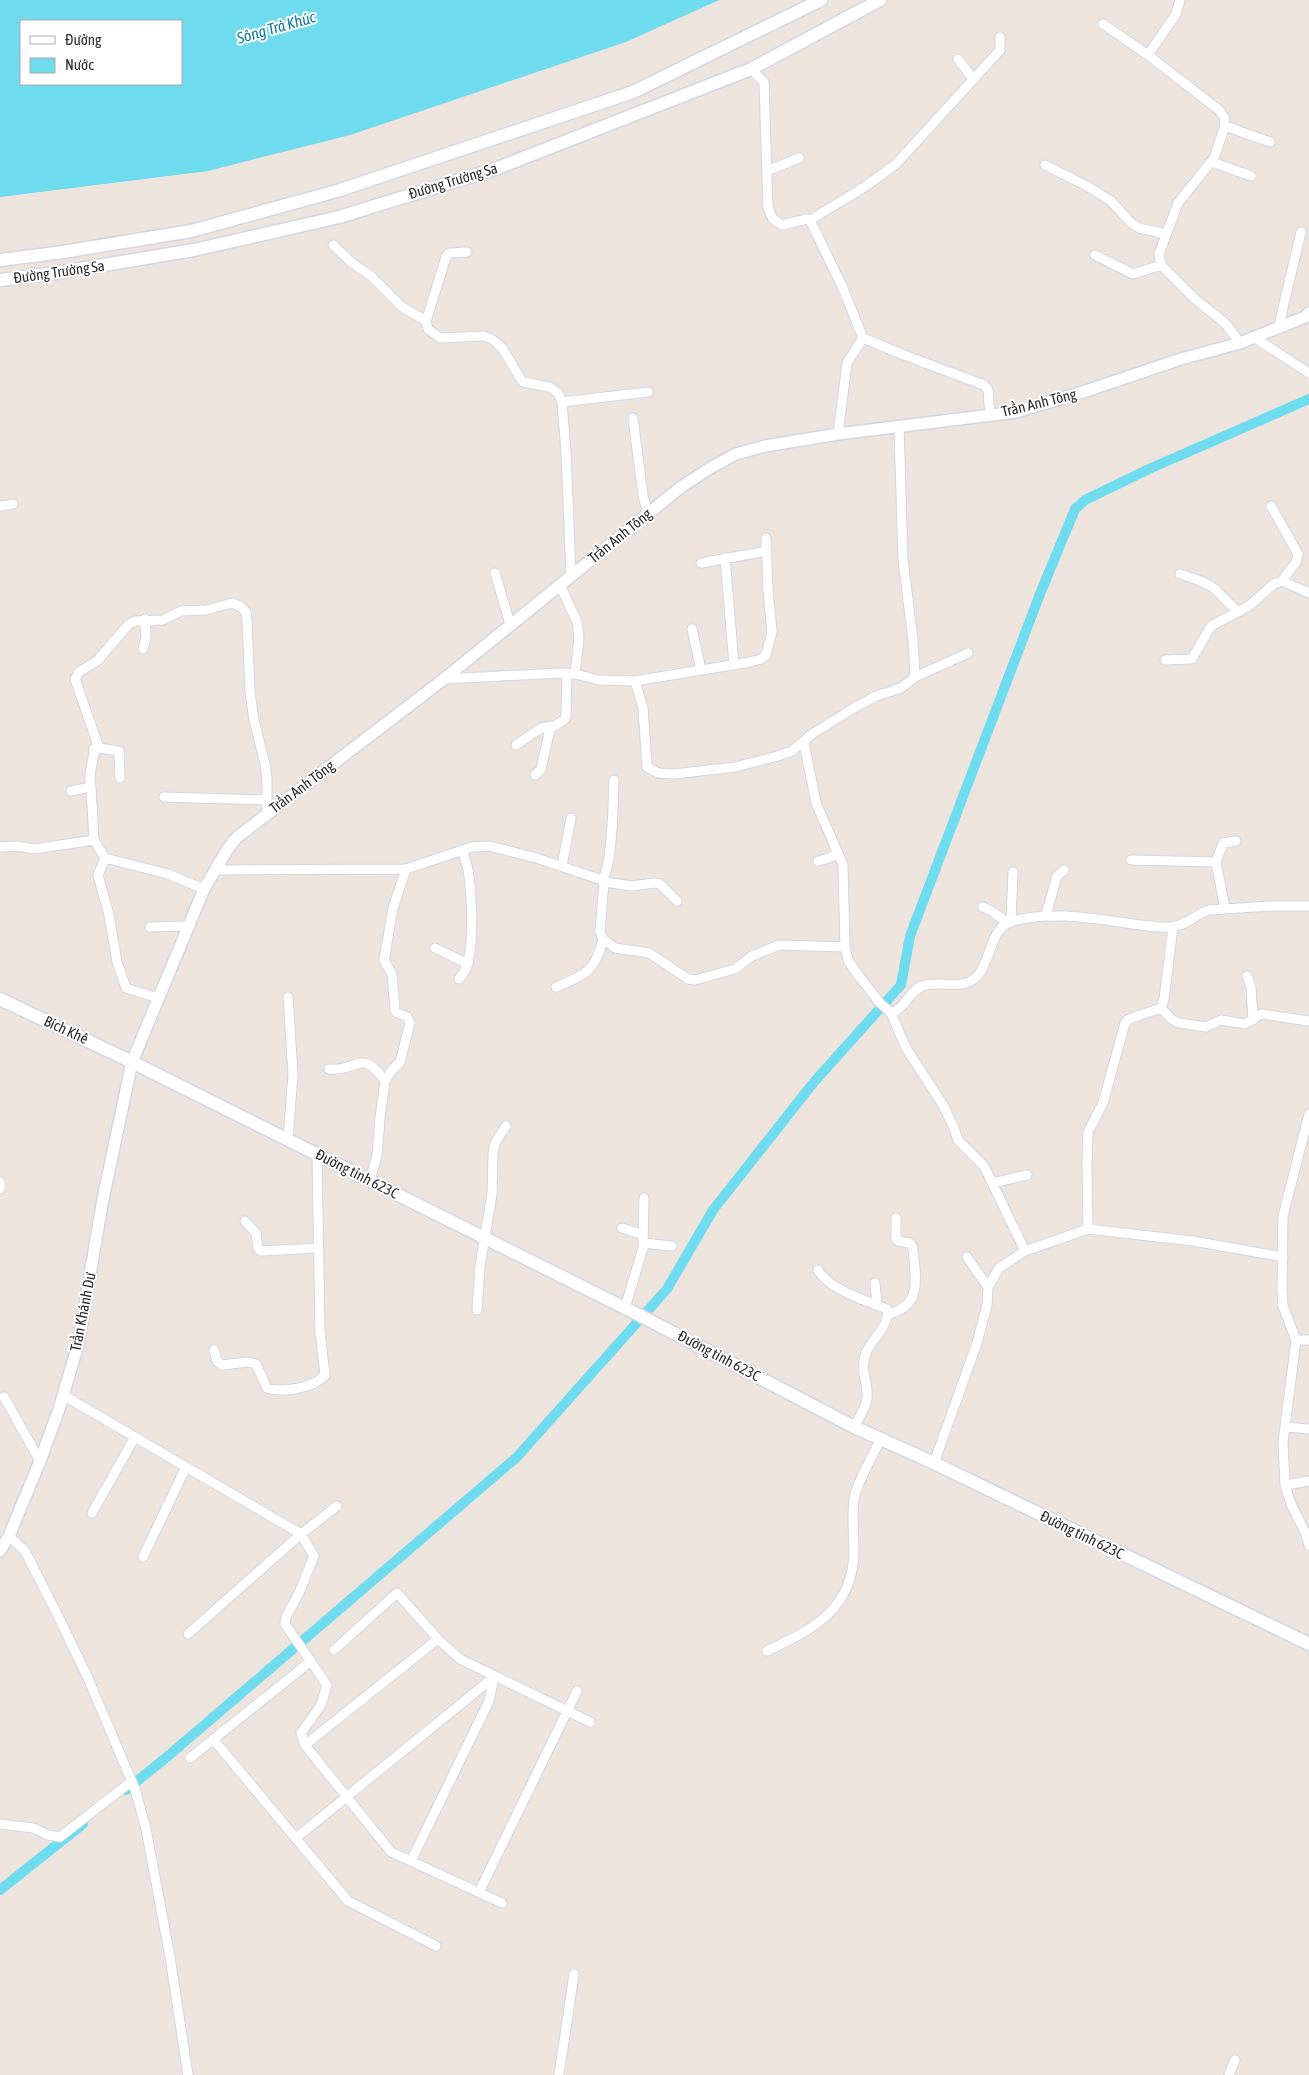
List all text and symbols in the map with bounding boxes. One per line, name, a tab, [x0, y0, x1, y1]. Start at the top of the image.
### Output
water label: Sông Trà Khúc	[234, 7, 319, 48]
legend	[20, 20, 182, 85]
text: Đường	[65, 31, 102, 48]
text: Nước	[65, 56, 94, 73]
street label: Đường Trường Sa	[406, 159, 499, 202]
street label: Đường Trường Sa	[12, 257, 106, 286]
street label: Trần Anh Tông	[1000, 385, 1079, 420]
street label: Trần Anh Tông	[585, 505, 655, 566]
street label: Trần Anh Tông	[266, 756, 338, 816]
street label: Bích Khê	[41, 1012, 91, 1047]
street label: Đường tỉnh 623C	[313, 1145, 402, 1202]
street label: Trần Khánh Dư	[67, 1270, 99, 1353]
street label: Đường tỉnh 623C	[675, 1327, 764, 1384]
street label: Đường tỉnh 623C	[1038, 1507, 1127, 1562]

